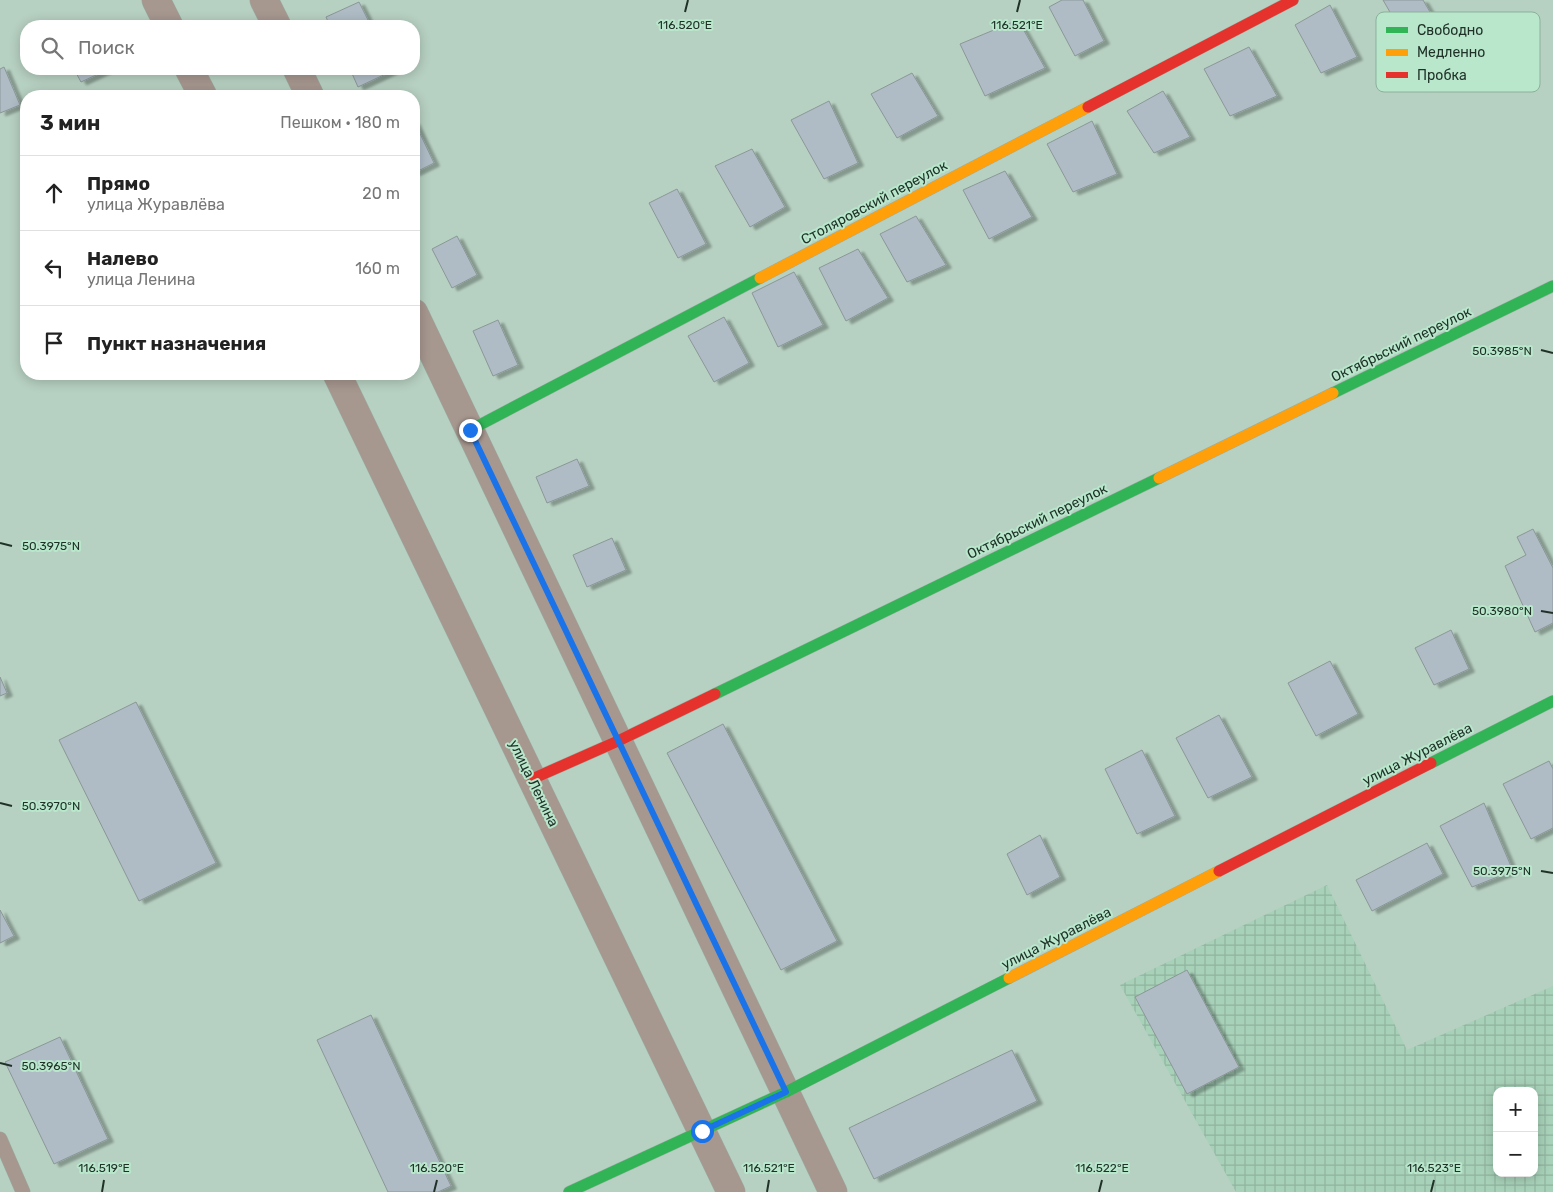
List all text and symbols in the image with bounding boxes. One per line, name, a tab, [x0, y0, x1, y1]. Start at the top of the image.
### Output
legend	[1376, 12, 1540, 92]
text: 116.520°E	[658, 18, 712, 32]
text: 116.521°E	[991, 18, 1043, 32]
search box	[20, 20, 420, 75]
text: Свободно	[1417, 22, 1483, 39]
icon: search	[38, 34, 66, 62]
text: Поиск	[78, 36, 135, 59]
text: Медленно	[1417, 44, 1485, 61]
text: Пробка	[1417, 67, 1467, 84]
text: 3 мин	[40, 110, 100, 135]
text: Пешком · 180 m	[280, 113, 400, 132]
street label: Столяровский переулок	[798, 156, 951, 248]
text: Прямо	[87, 172, 150, 195]
icon: ahead	[40, 179, 68, 207]
text: 20 m	[362, 184, 400, 203]
text: улица Журавлёва	[87, 195, 225, 214]
text: Налево	[87, 247, 159, 270]
icon: left	[40, 254, 68, 282]
text: 160 m	[355, 259, 400, 278]
text: улица Ленина	[87, 270, 195, 289]
street label: Октябрьский переулок	[1328, 303, 1475, 386]
icon: arrive	[40, 329, 68, 357]
text: Пункт назначения	[87, 332, 266, 355]
text: 50.3985°N	[1472, 344, 1532, 358]
route end	[459, 419, 482, 442]
street label: Октябрьский переулок	[964, 480, 1111, 563]
text: 50.3975°N	[22, 539, 80, 553]
text: 50.3980°N	[1472, 604, 1532, 618]
street label: улица Журавлёва	[1360, 719, 1475, 789]
street label: улица Ленина	[505, 737, 562, 830]
text: 50.3970°N	[22, 799, 80, 813]
text: 50.3975°N	[1473, 864, 1531, 878]
street label: улица Журавлёва	[999, 903, 1114, 973]
text: 50.3965°N	[21, 1059, 81, 1073]
map controls	[1493, 1087, 1538, 1177]
button: +	[1493, 1087, 1538, 1132]
route start	[691, 1120, 714, 1143]
button: −	[1493, 1132, 1538, 1177]
text: 116.519°E	[78, 1161, 130, 1175]
text: 116.520°E	[410, 1161, 464, 1175]
text: 116.521°E	[743, 1161, 795, 1175]
text: 116.522°E	[1075, 1161, 1129, 1175]
text: 116.523°E	[1407, 1161, 1461, 1175]

